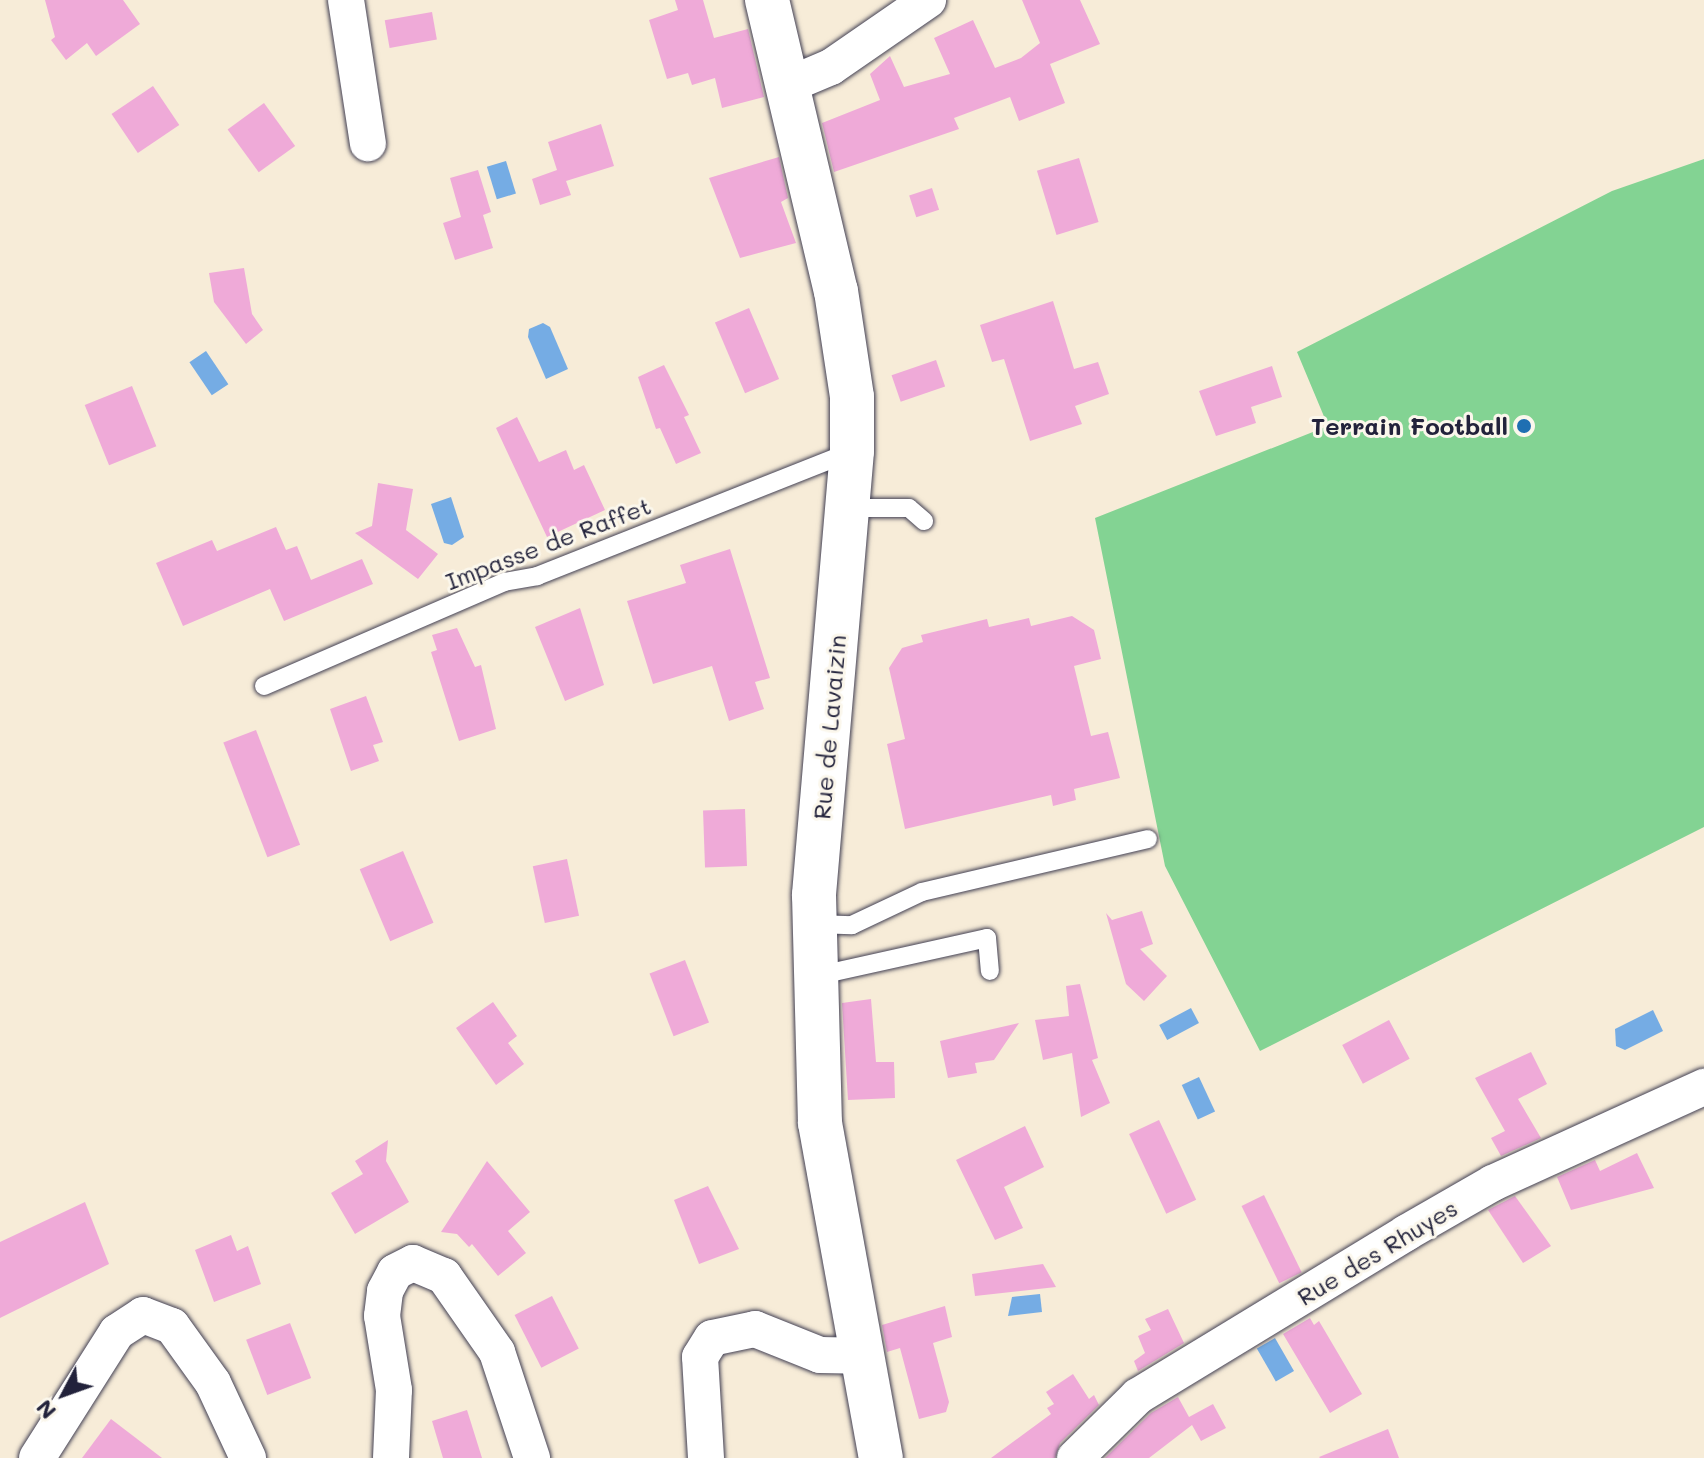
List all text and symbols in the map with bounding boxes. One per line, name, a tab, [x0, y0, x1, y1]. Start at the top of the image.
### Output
place label: Terrain Football	[1311, 412, 1508, 440]
marker: Terrain Football	[1515, 417, 1533, 435]
street label: Impasse de Raffet	[441, 491, 655, 595]
street label: Rue de Lavaizin	[807, 633, 851, 821]
street label: Rue des Rhuyes	[1292, 1193, 1462, 1311]
north arrow	[24, 1354, 104, 1434]
text: N	[29, 1394, 62, 1426]

